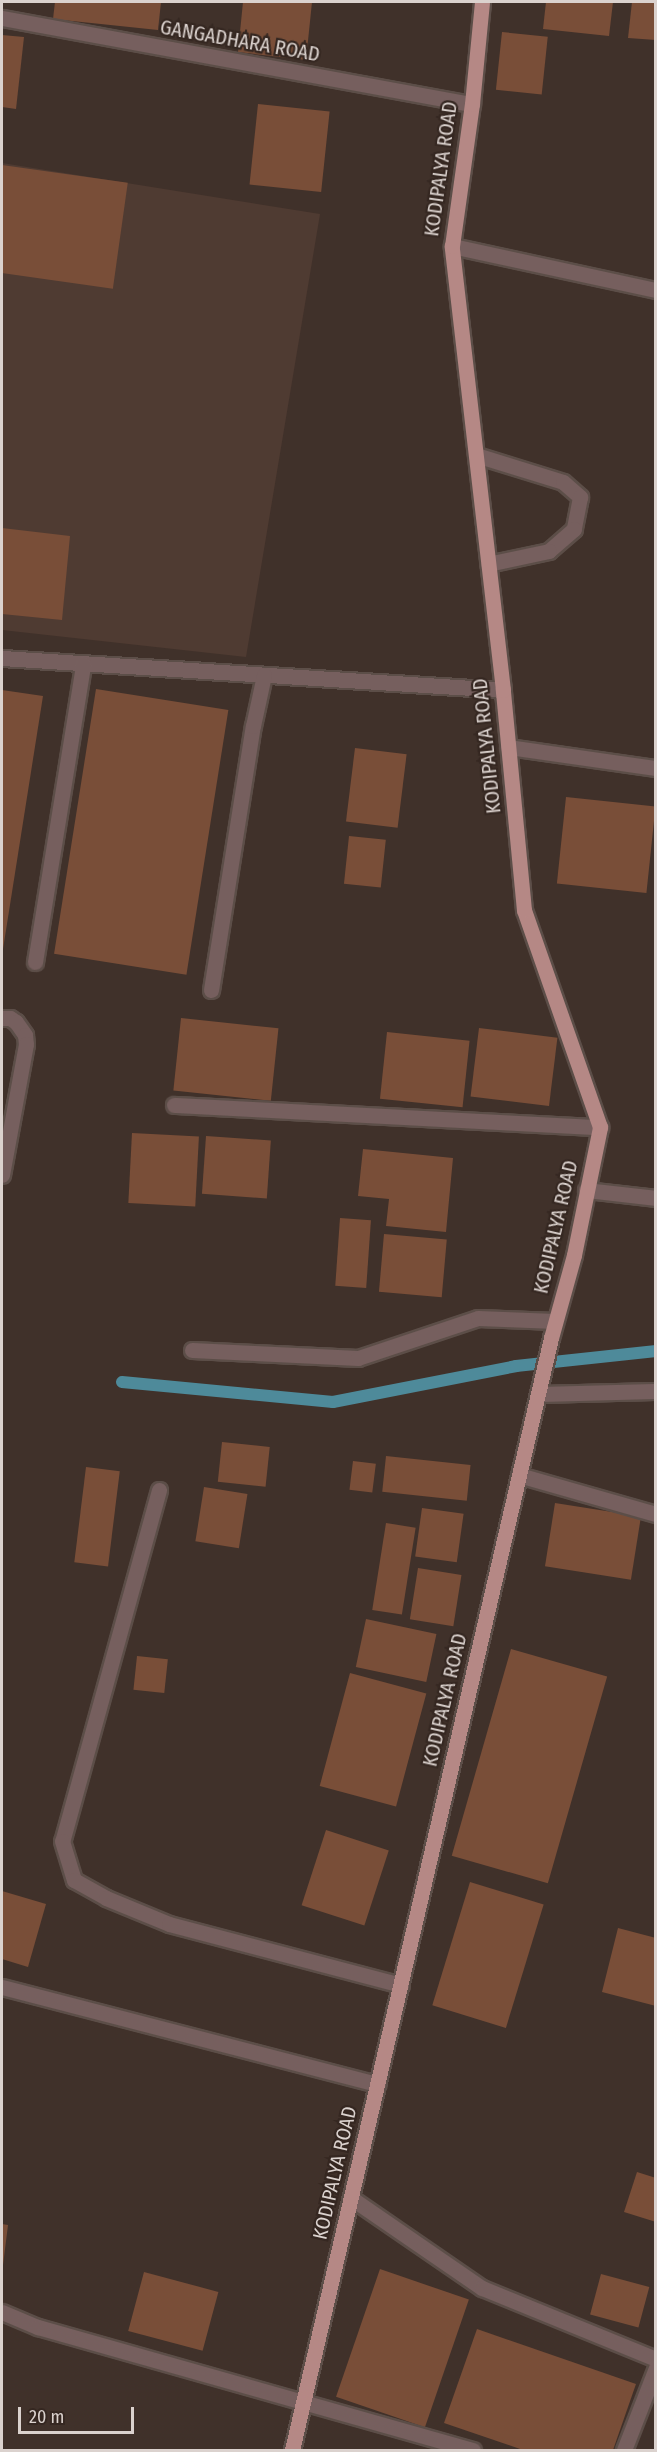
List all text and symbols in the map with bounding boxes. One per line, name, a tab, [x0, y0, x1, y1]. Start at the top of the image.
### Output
street label: GANGADHARA ROAD	[158, 15, 322, 67]
street label: KODIPALYA ROAD	[420, 100, 462, 238]
street label: KODIPALYA ROAD	[468, 677, 506, 815]
street label: KODIPALYA ROAD	[529, 1158, 583, 1296]
street label: KODIPALYA ROAD	[418, 1631, 472, 1769]
street label: KODIPALYA ROAD	[308, 2104, 362, 2242]
scale bar	[21, 2395, 136, 2433]
text: 20 m	[29, 2406, 64, 2428]

